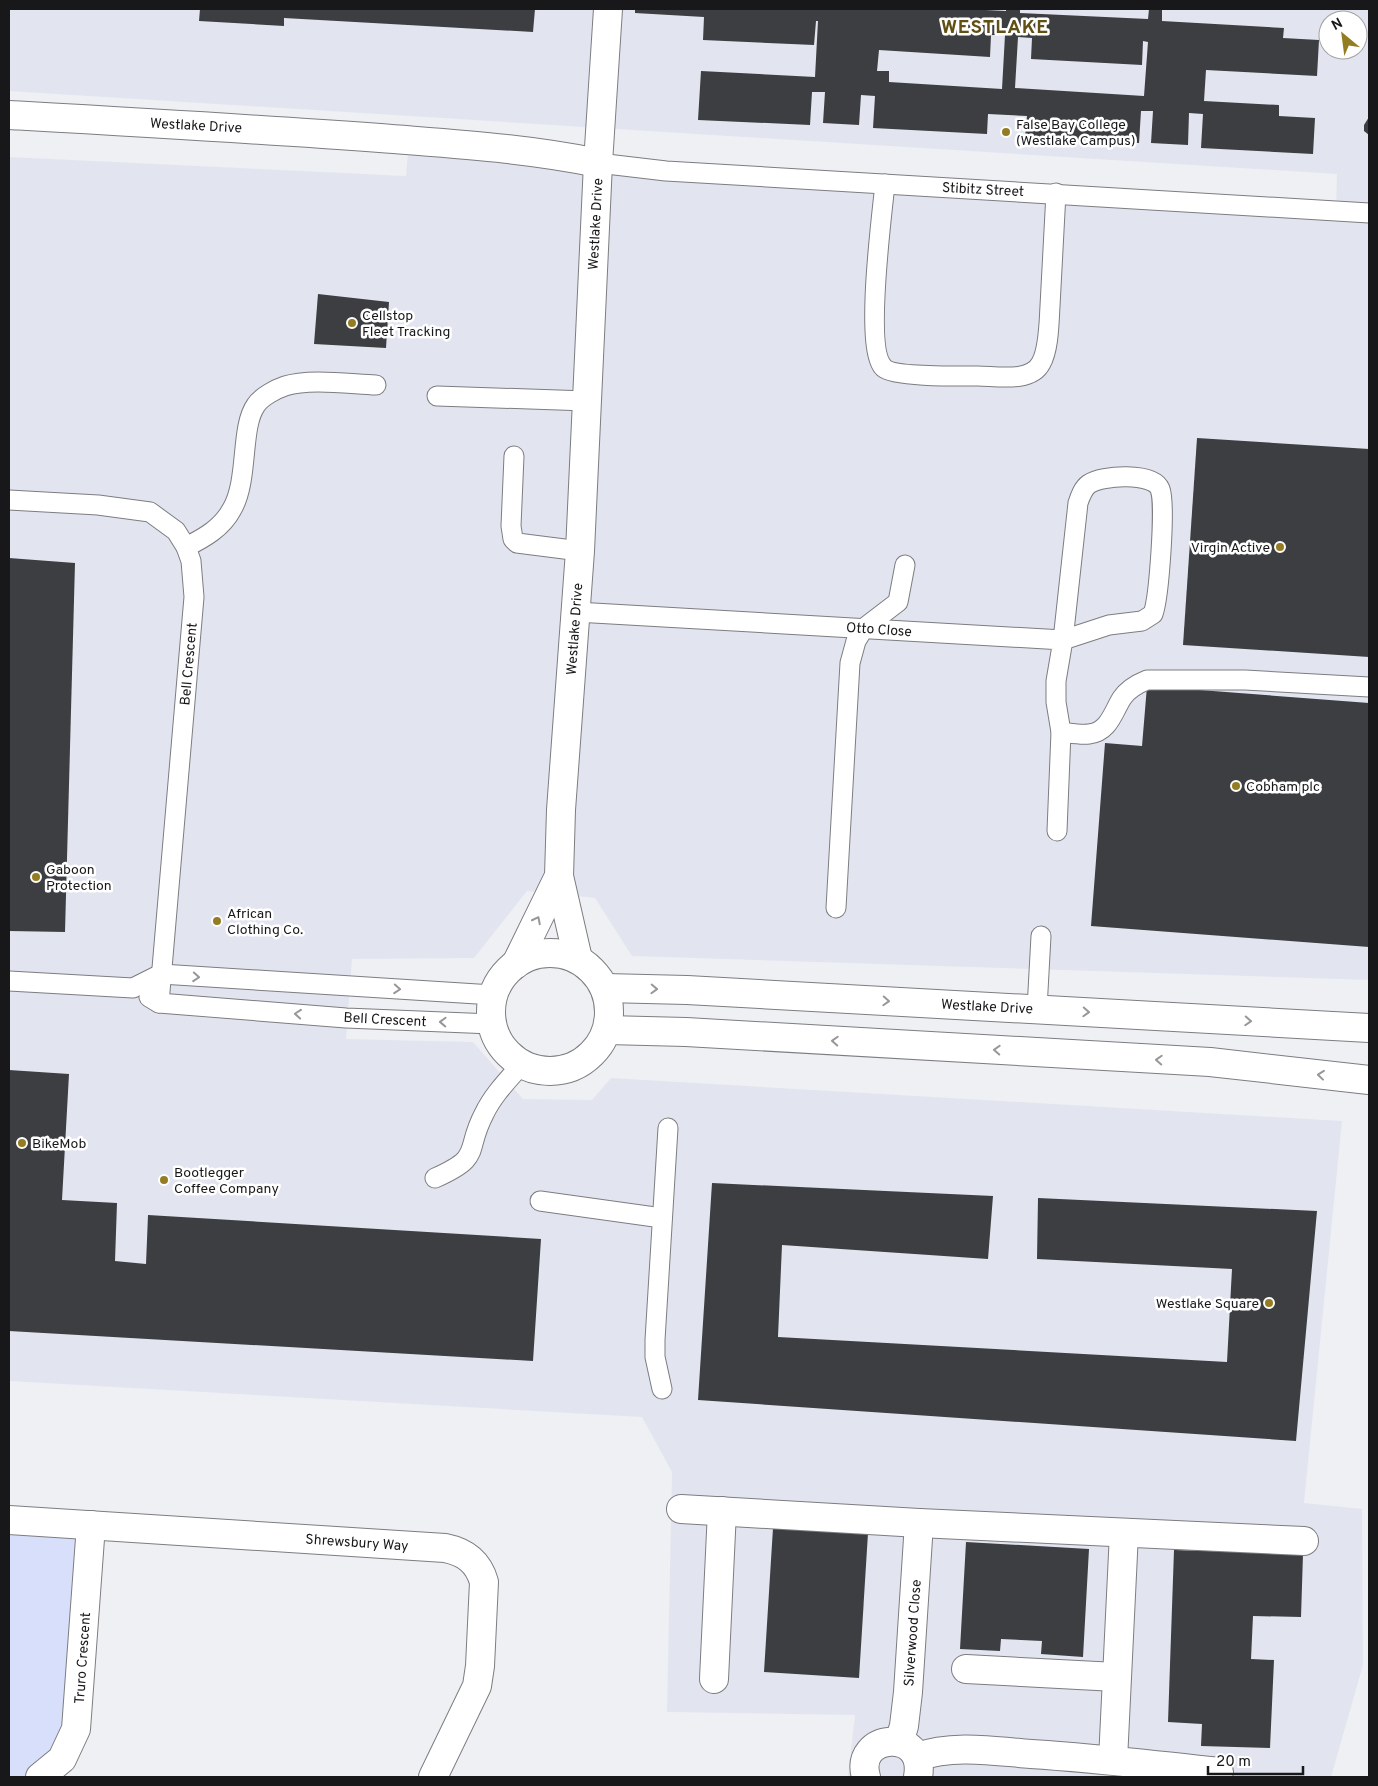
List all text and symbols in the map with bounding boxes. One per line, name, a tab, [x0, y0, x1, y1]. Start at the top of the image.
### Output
north arrow	[1318, 10, 1368, 60]
text: N	[1329, 15, 1346, 35]
district label: WESTLAKE	[941, 16, 1049, 40]
street label: Westlake Drive	[149, 116, 242, 137]
place label: False Bay College (Westlake Campus)	[1016, 117, 1136, 150]
marker: False Bay College (Westlake Campus)	[1000, 126, 1012, 138]
street label: Westlake Drive	[586, 178, 607, 271]
street label: Stibitz Street	[941, 180, 1024, 201]
place label: Cellstop Fleet Tracking	[362, 308, 450, 341]
marker: Cellstop Fleet Tracking	[346, 317, 358, 329]
place label: Virgin Active	[1191, 540, 1270, 557]
marker: Virgin Active	[1274, 541, 1286, 553]
street label: Westlake Drive	[564, 582, 587, 676]
street label: Otto Close	[845, 620, 912, 641]
street label: Bell Crescent	[177, 622, 202, 706]
place label: Cobham plc	[1246, 779, 1320, 796]
marker: Cobham plc	[1230, 780, 1242, 792]
place label: Gaboon Protection	[46, 862, 112, 895]
marker: Gaboon Protection	[30, 871, 42, 883]
place label: African Clothing Co.	[227, 906, 303, 939]
marker: African Clothing Co.	[211, 915, 223, 927]
one-way arrow	[531, 916, 542, 925]
one-way arrow	[193, 971, 201, 982]
one-way arrow	[393, 984, 401, 995]
one-way arrow	[650, 984, 658, 994]
one-way arrow	[882, 995, 890, 1006]
street label: Westlake Drive	[940, 997, 1033, 1018]
one-way arrow	[1082, 1006, 1090, 1017]
one-way arrow	[294, 1009, 302, 1020]
street label: Bell Crescent	[343, 1010, 427, 1031]
one-way arrow	[1245, 1015, 1253, 1026]
one-way arrow	[439, 1017, 446, 1027]
one-way arrow	[830, 1035, 838, 1046]
one-way arrow	[993, 1045, 1001, 1056]
one-way arrow	[1155, 1054, 1163, 1065]
one-way arrow	[1316, 1070, 1324, 1081]
place label: BikeMob	[32, 1136, 86, 1153]
marker: BikeMob	[16, 1137, 28, 1149]
place label: Bootlegger Coffee Company	[174, 1165, 279, 1198]
marker: Bootlegger Coffee Company	[158, 1174, 170, 1186]
place label: Westlake Square	[1156, 1296, 1259, 1313]
marker: Westlake Square	[1263, 1297, 1275, 1309]
street label: Shrewsbury Way	[305, 1531, 409, 1556]
street label: Silverwood Close	[901, 1579, 926, 1687]
street label: Truro Crescent	[72, 1612, 95, 1705]
scale bar	[1208, 1744, 1303, 1776]
text: 20 m	[1216, 1753, 1251, 1772]

